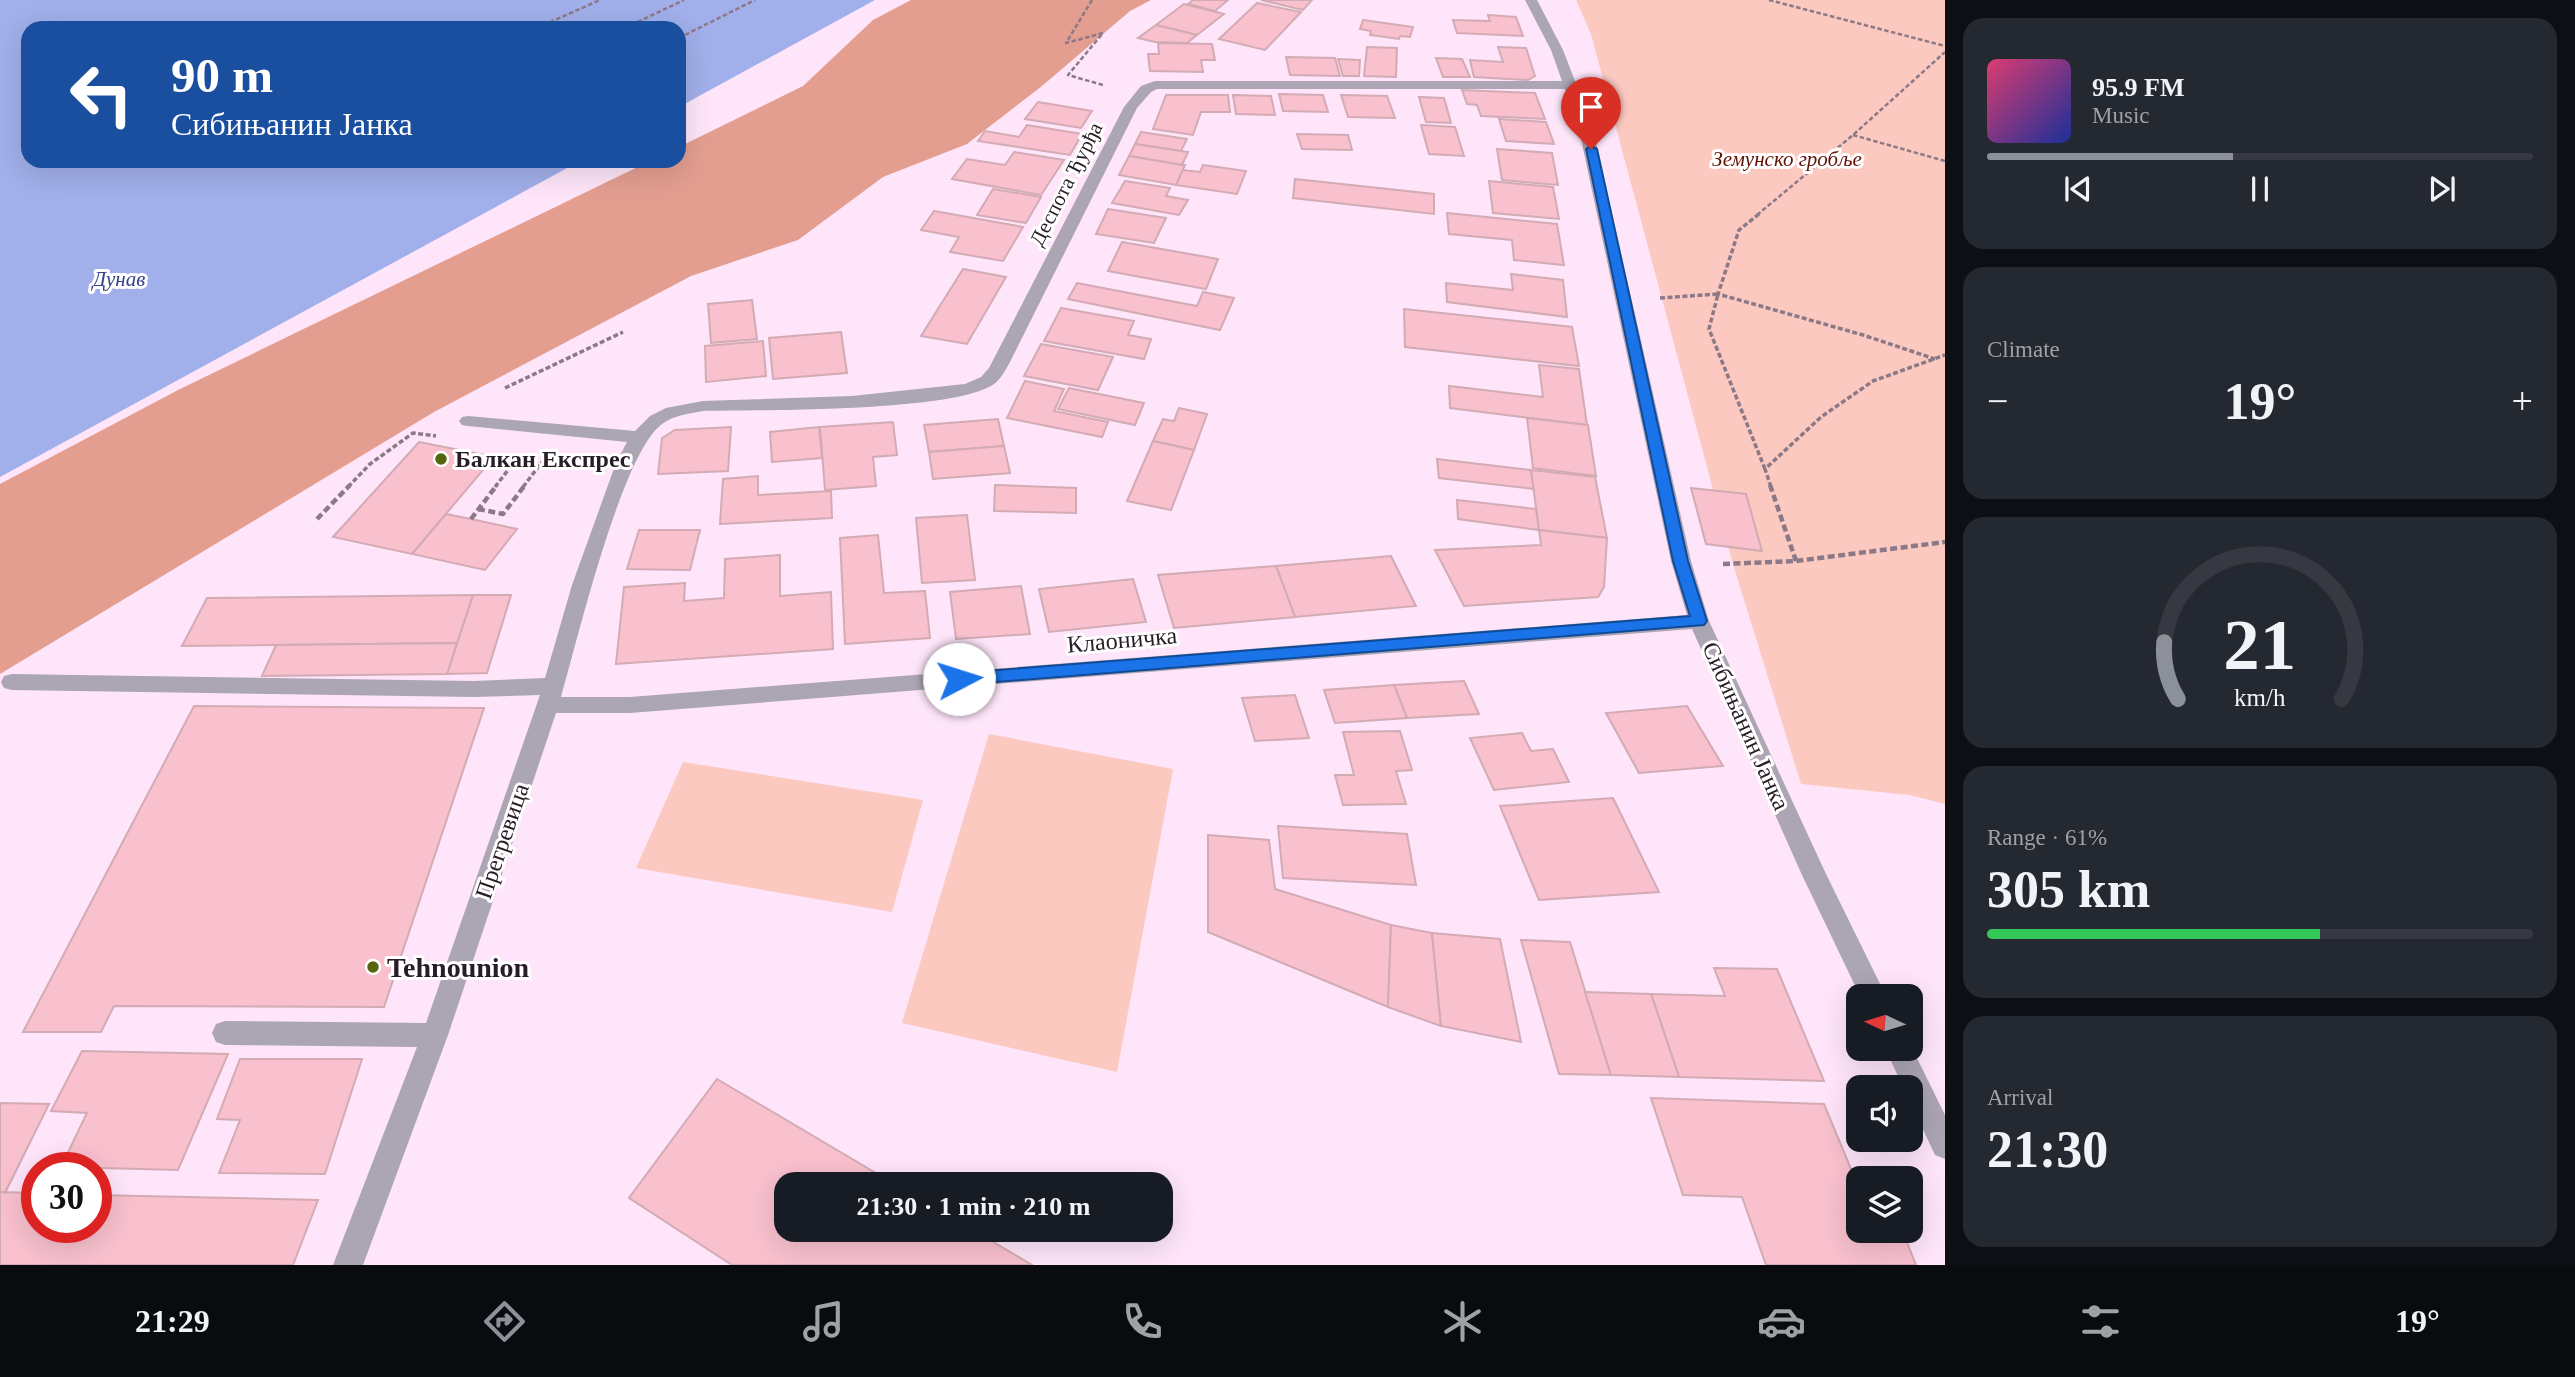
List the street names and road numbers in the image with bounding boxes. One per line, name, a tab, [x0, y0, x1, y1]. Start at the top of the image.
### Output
street label: Деспота Ђурђа	[1025, 118, 1108, 250]
street label: Клаоничка	[1066, 622, 1178, 658]
street label: Сибињанин Јанка	[1697, 638, 1795, 814]
street label: Прегревица	[470, 780, 534, 902]

